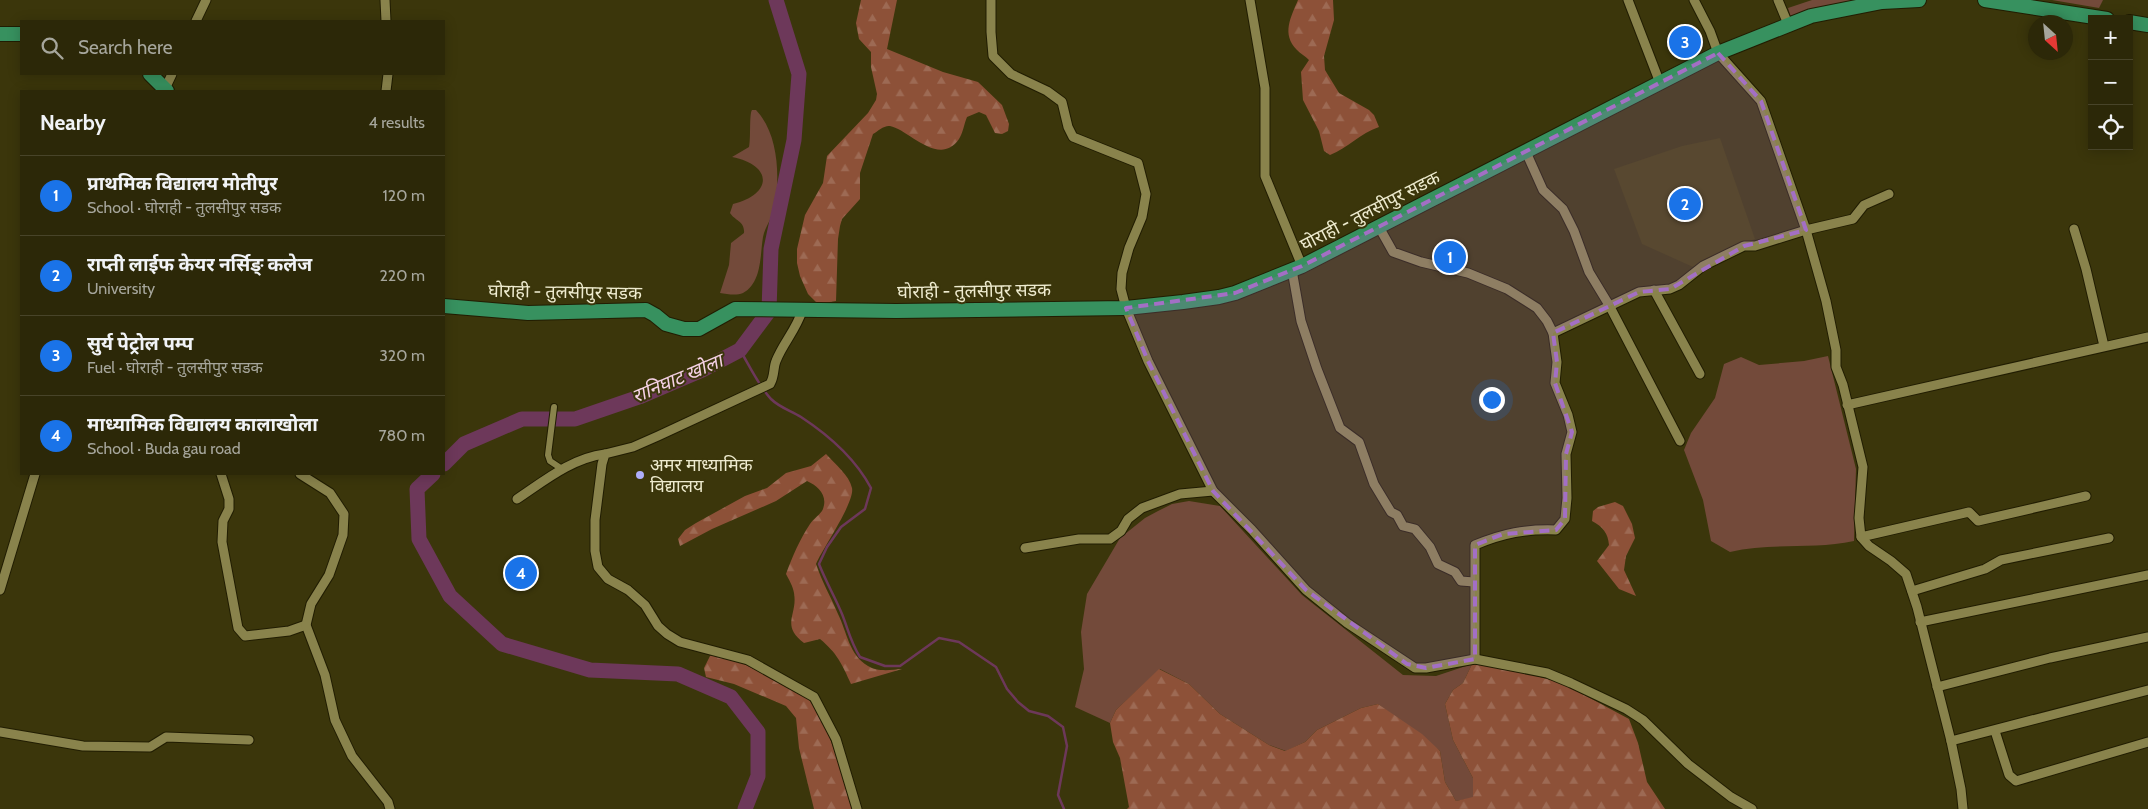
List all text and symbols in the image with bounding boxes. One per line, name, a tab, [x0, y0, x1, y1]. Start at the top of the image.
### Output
north arrow	[2028, 15, 2073, 60]
map controls	[2088, 15, 2133, 150]
button: +	[2088, 15, 2133, 60]
search box	[20, 20, 445, 75]
pin: 3	[1669, 23, 1701, 61]
icon: search	[38, 34, 66, 62]
text: Search here	[78, 36, 172, 59]
button: −	[2088, 60, 2133, 105]
button: locate	[2088, 105, 2133, 150]
text: Nearby	[40, 110, 106, 135]
text: 4 results	[368, 113, 425, 132]
street label: घोराही - तुलसीपुर सडक	[1296, 166, 1445, 257]
text: प्राथमिक विद्यालय मोतीपुर	[87, 172, 278, 195]
pin: 2	[1669, 185, 1701, 223]
text: 1	[53, 186, 59, 205]
text: 120 m	[383, 186, 425, 205]
text: School · घोराही - तुलसीपुर सडक	[87, 198, 281, 217]
pin: 1	[1434, 238, 1466, 276]
text: राप्ती लाईफ केयर नर्सिङ् कलेज	[87, 253, 312, 276]
text: 2	[52, 266, 60, 285]
text: 220 m	[379, 266, 425, 285]
text: University	[87, 279, 155, 298]
street label: घोराही - तुलसीपुर सडक	[897, 279, 1052, 304]
street label: घोराही - तुलसीपुर सडक	[488, 280, 643, 305]
text: सुर्य पेट्रोल पम्प	[87, 332, 193, 355]
text: 3	[52, 346, 60, 365]
text: 320 m	[379, 346, 425, 365]
water label: रानिघाट खोला	[629, 348, 730, 408]
text: Fuel · घोराही - तुलसीपुर सडक	[87, 358, 263, 377]
your location	[1479, 387, 1505, 413]
text: माध्यामिक विद्यालय कालाखोला	[87, 413, 318, 436]
text: 4	[51, 426, 61, 445]
text: 780 m	[378, 426, 425, 445]
text: School · Buda gau road	[87, 439, 241, 458]
place label: अमर माध्यामिक विद्यालय	[650, 454, 754, 497]
marker: अमर माध्यामिक विद्यालय	[634, 469, 646, 481]
pin: 4	[505, 554, 537, 592]

